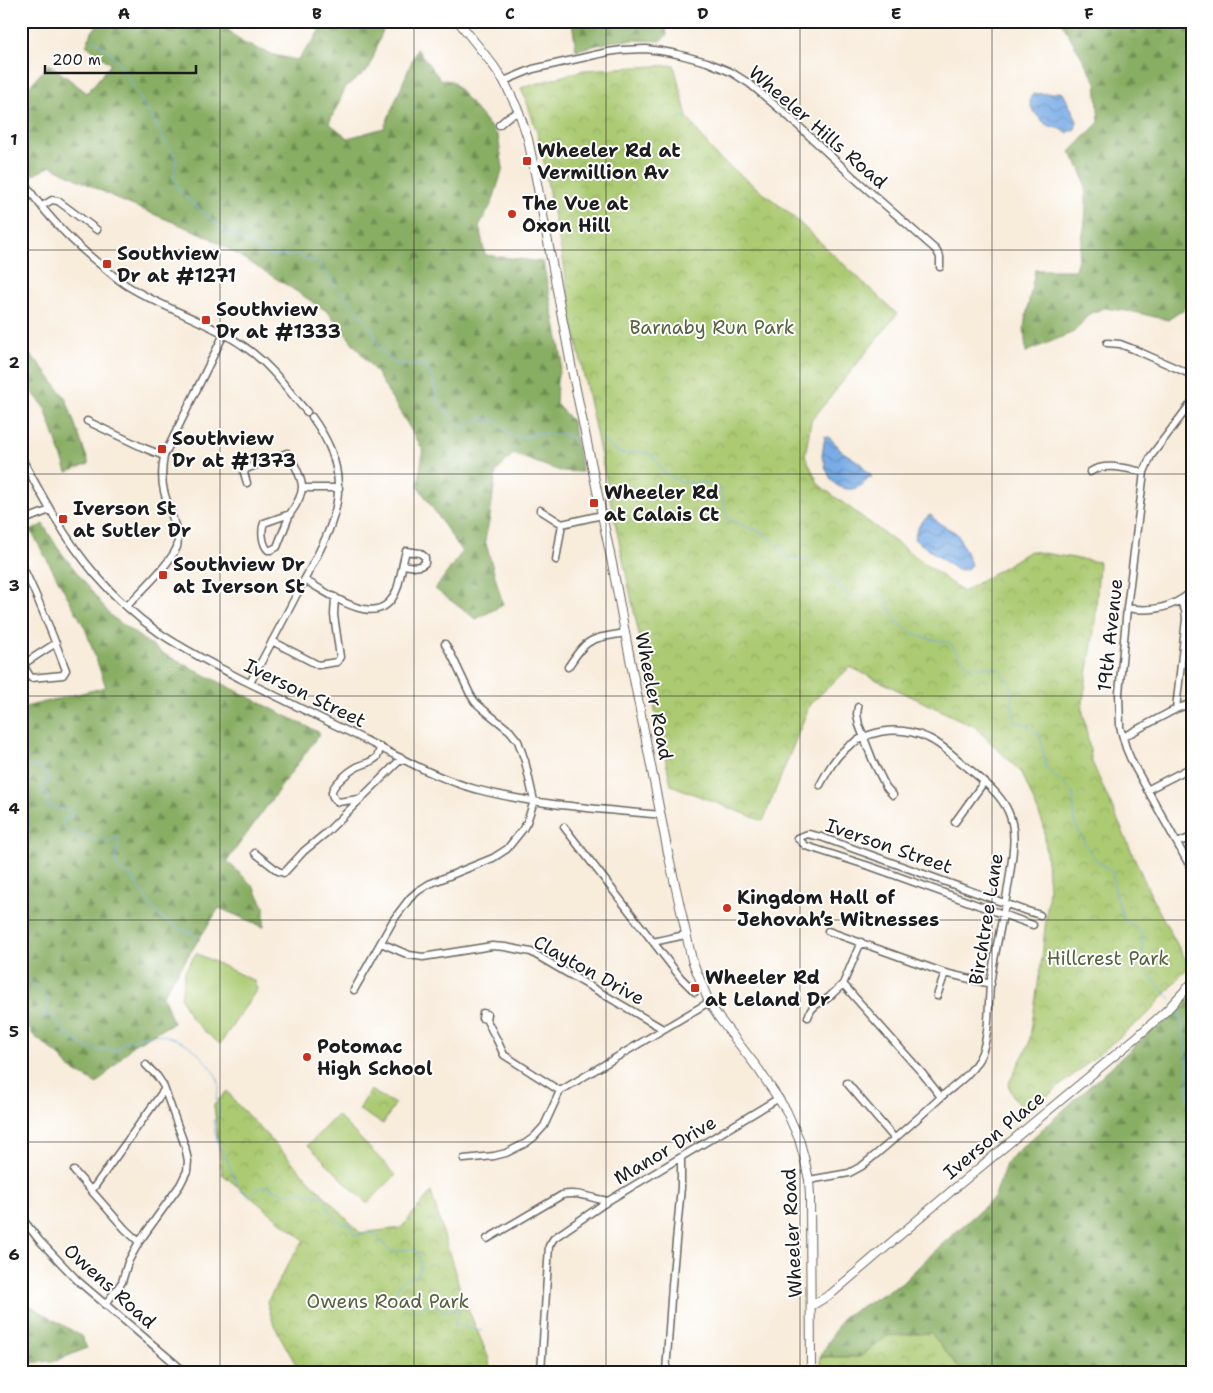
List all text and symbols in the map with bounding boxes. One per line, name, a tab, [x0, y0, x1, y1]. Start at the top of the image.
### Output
text: A	[118, 3, 130, 24]
text: B	[312, 3, 322, 24]
text: C	[505, 3, 515, 24]
text: D	[697, 3, 709, 24]
text: E	[891, 3, 901, 24]
text: F	[1084, 3, 1094, 24]
scale bar	[45, 42, 196, 74]
text: 200 m	[52, 50, 101, 70]
street label: Wheeler Hills Road	[743, 60, 893, 194]
text: 1	[10, 129, 18, 150]
place label: Wheeler Rd at Vermillion Av	[537, 138, 680, 185]
marker: Wheeler Rd at Vermillion Av	[521, 155, 533, 167]
place label: The Vue at Oxon Hill	[522, 191, 629, 238]
marker: The Vue at Oxon Hill	[506, 208, 518, 220]
place label: Southview Dr at #1271	[117, 241, 236, 288]
marker: Southview Dr at #1271	[101, 258, 113, 270]
place label: Southview Dr at #1333	[216, 297, 341, 344]
marker: Southview Dr at #1333	[200, 314, 212, 326]
park label: Barnaby Run Park	[629, 315, 795, 340]
text: 2	[8, 352, 20, 373]
place label: Southview Dr at #1373	[172, 426, 296, 473]
marker: Southview Dr at #1373	[156, 443, 168, 455]
place label: Wheeler Rd at Calais Ct	[604, 480, 719, 527]
place label: Iverson St at Sutler Dr	[73, 496, 191, 543]
marker: Wheeler Rd at Calais Ct	[588, 497, 600, 509]
marker: Iverson St at Sutler Dr	[57, 513, 69, 525]
place label: Southview Dr at Iverson St	[173, 552, 305, 599]
marker: Southview Dr at Iverson St	[157, 569, 169, 581]
text: 3	[8, 575, 20, 596]
street label: 19th Avenue	[1092, 577, 1128, 693]
street label: Wheeler Road	[629, 630, 679, 762]
street label: Iverson Street	[240, 653, 370, 733]
text: 4	[8, 798, 20, 819]
street label: Iverson Street	[822, 813, 956, 879]
street label: Birchtree Lane	[963, 851, 1009, 987]
place label: Kingdom Hall of Jehovah’s Witnesses	[737, 885, 939, 932]
marker: Kingdom Hall of Jehovah’s Witnesses	[721, 902, 733, 914]
street label: Clayton Drive	[529, 929, 649, 1011]
park label: Hillcrest Park	[1047, 946, 1169, 971]
place label: Wheeler Rd at Leland Dr	[705, 965, 830, 1012]
marker: Wheeler Rd at Leland Dr	[689, 982, 701, 994]
text: 5	[9, 1021, 19, 1042]
place label: Potomac High School	[317, 1034, 433, 1081]
marker: Potomac High School	[301, 1051, 313, 1063]
street label: Iverson Place	[938, 1085, 1050, 1185]
street label: Manor Drive	[609, 1110, 721, 1190]
street label: Wheeler Road	[776, 1168, 808, 1298]
street label: Owens Road	[59, 1238, 161, 1334]
text: 6	[8, 1244, 20, 1265]
park label: Owens Road Park	[306, 1289, 470, 1314]

